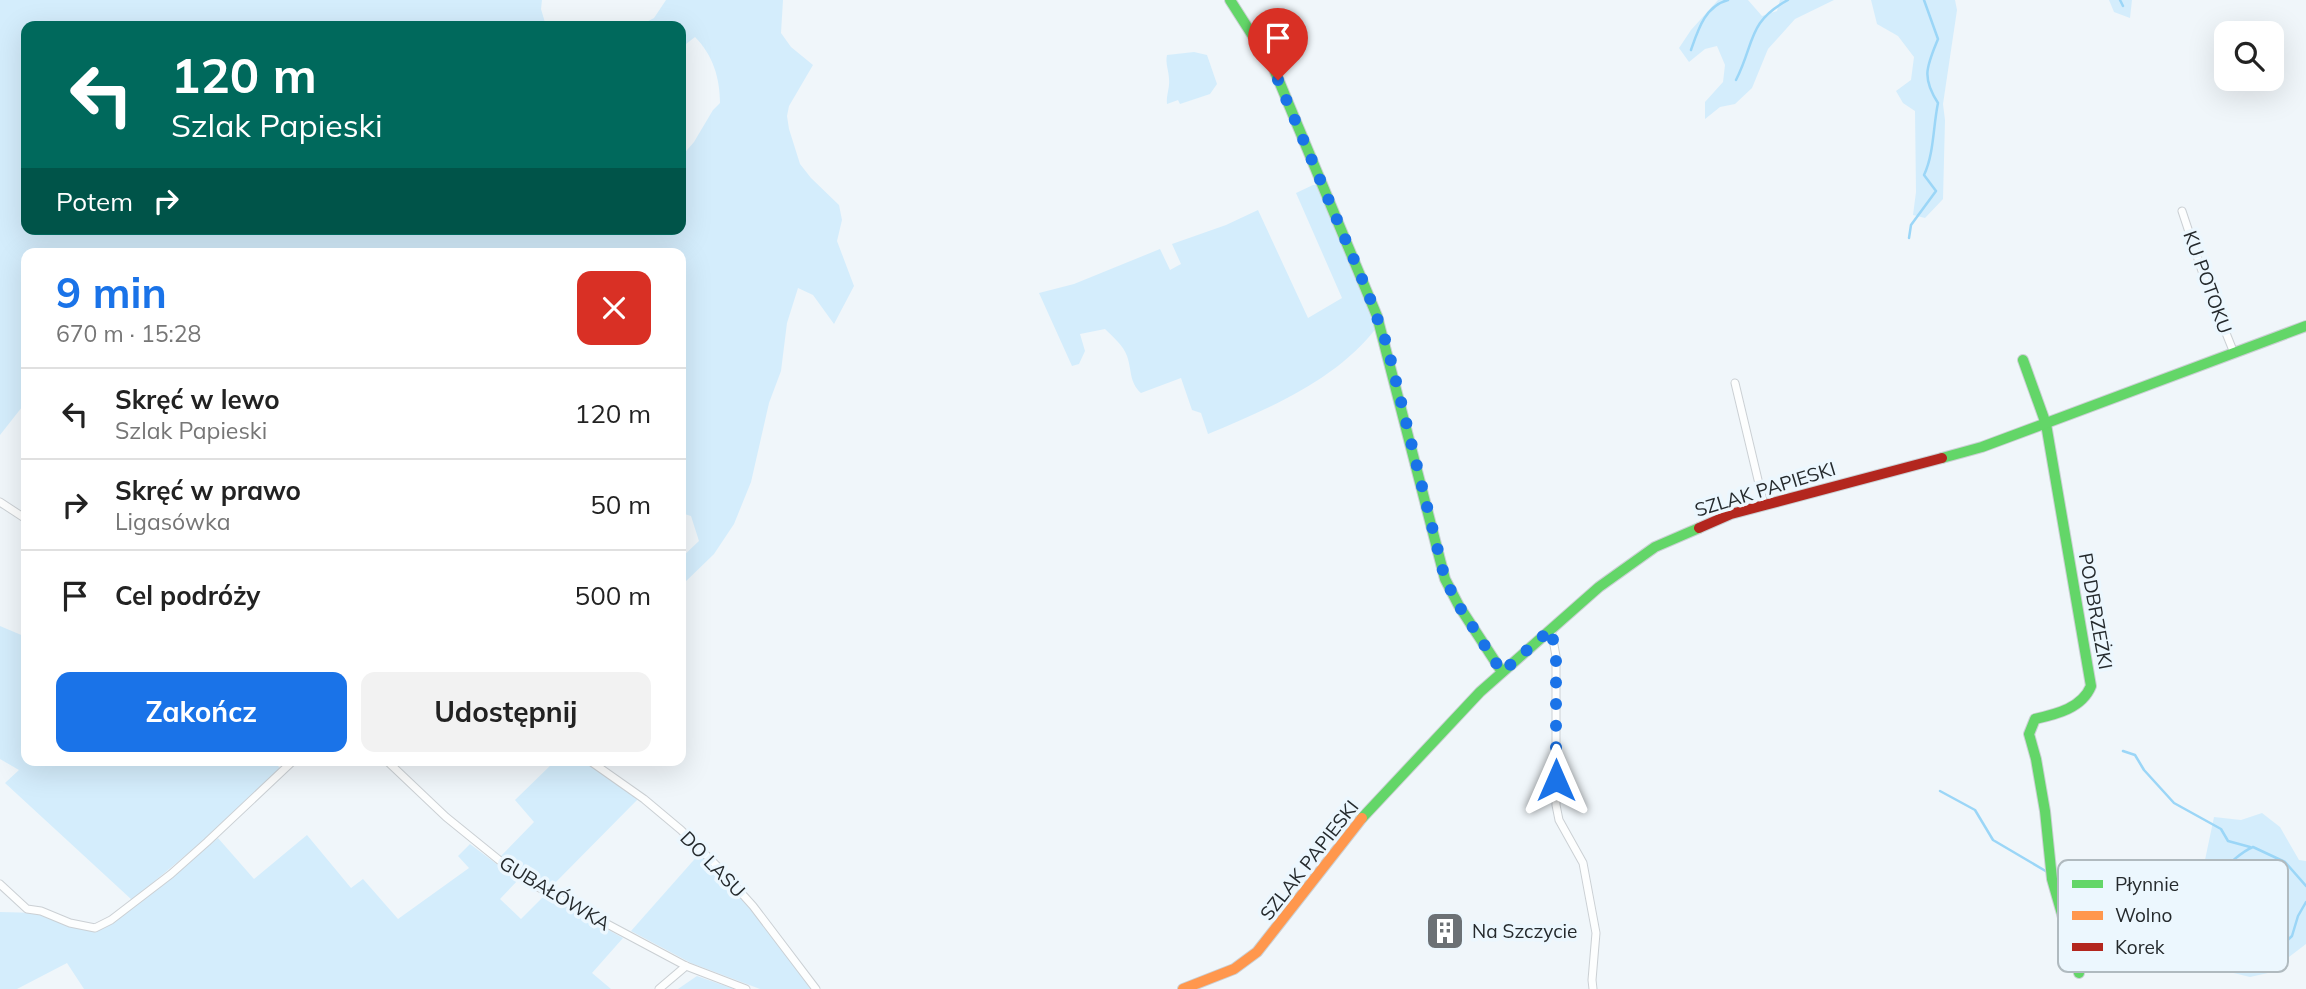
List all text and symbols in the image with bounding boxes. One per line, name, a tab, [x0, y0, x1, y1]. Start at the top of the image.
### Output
pin	[1248, 8, 1308, 80]
icon: arrive	[1259, 19, 1297, 57]
map controls	[2214, 21, 2284, 91]
button: search	[2214, 21, 2284, 91]
text: 120 m	[171, 44, 317, 105]
icon: left	[56, 49, 147, 140]
text: Szlak Papieski	[171, 105, 383, 145]
icon: right	[147, 182, 185, 220]
text: Potem	[56, 185, 133, 218]
street label: KU POTOKU	[2178, 227, 2238, 337]
text: 9 min	[56, 266, 167, 319]
button: close	[577, 271, 651, 345]
text: 670 m · 15:28	[56, 319, 201, 348]
text: Skręć w lewo	[115, 383, 280, 416]
icon: left	[56, 395, 94, 433]
text: 120 m	[575, 397, 651, 430]
text: Szlak Papieski	[115, 416, 267, 445]
street label: SZLAK PAPIESKI	[1692, 456, 1838, 522]
text: Skręć w prawo	[115, 474, 301, 507]
icon: right	[56, 486, 94, 524]
text: 50 m	[590, 488, 651, 521]
text: Ligasówka	[115, 507, 231, 536]
street label: PODBRZEŻKI	[2074, 551, 2118, 671]
icon: arrive	[56, 577, 94, 615]
text: Cel podróży	[115, 579, 260, 612]
text: 500 m	[575, 579, 651, 612]
button: Zakończ	[56, 672, 347, 752]
button: Udostępnij	[361, 672, 651, 752]
position arrow	[1519, 743, 1593, 817]
street label: SZLAK PAPIESKI	[1255, 795, 1363, 925]
street label: DO LASU	[675, 826, 751, 902]
street label: GUBAŁÓWKA	[495, 850, 615, 936]
legend	[2058, 860, 2288, 972]
text: Płynnie	[2115, 872, 2179, 896]
text: Wolno	[2115, 903, 2172, 927]
building icon: Na Szczycie	[1424, 910, 1466, 952]
place label: Na Szczycie	[1472, 919, 1577, 943]
text: Korek	[2115, 935, 2165, 959]

